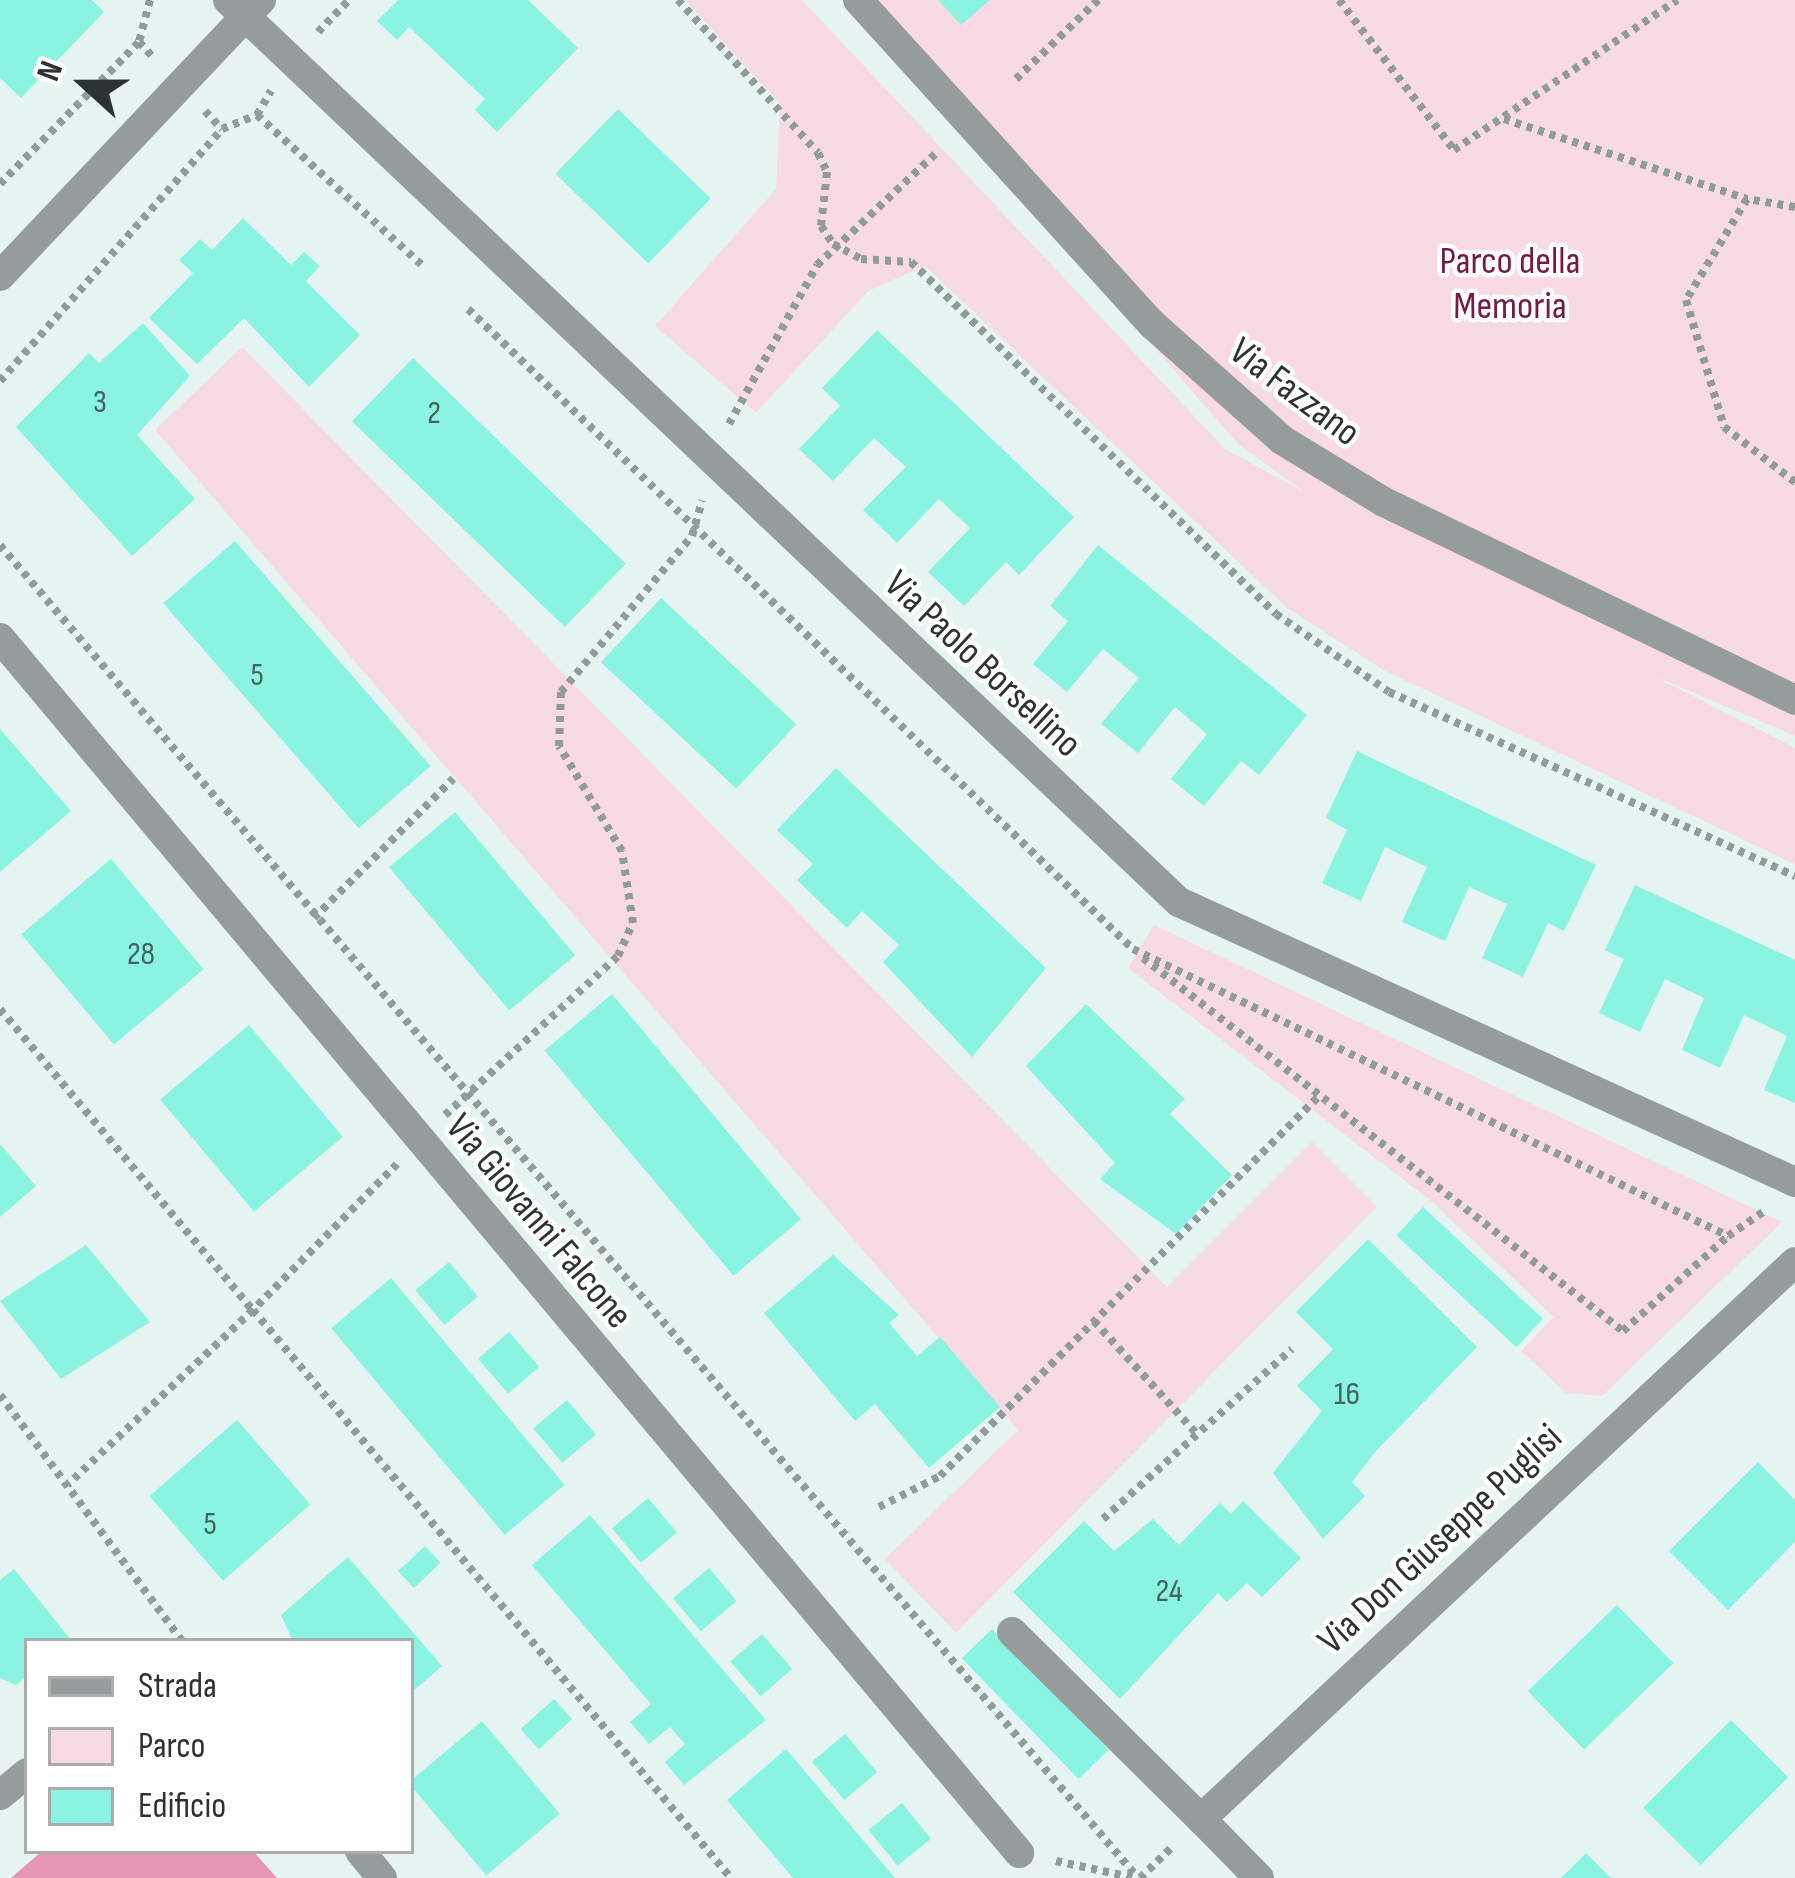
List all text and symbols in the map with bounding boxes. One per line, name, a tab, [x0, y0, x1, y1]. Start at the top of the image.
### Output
north arrow	[24, 24, 144, 144]
text: N	[29, 56, 72, 86]
park label: Parco della Memoria	[1440, 240, 1580, 331]
street label: Via Fazzano	[1220, 329, 1368, 457]
house number: 3	[93, 383, 107, 423]
house number: 2	[427, 394, 441, 434]
street label: Via Paolo Borsellino	[874, 562, 1090, 768]
house number: 5	[250, 656, 264, 696]
house number: 28	[127, 935, 155, 975]
street label: Via Giovanni Falcone	[435, 1105, 641, 1339]
house number: 16	[1334, 1375, 1360, 1415]
street label: Via Don Giuseppe Puglisi	[1309, 1415, 1573, 1665]
house number: 5	[203, 1505, 217, 1545]
house number: 24	[1155, 1572, 1183, 1612]
legend	[24, 1638, 414, 1854]
text: Strada	[138, 1665, 217, 1708]
text: Parco	[138, 1725, 206, 1768]
text: Edificio	[138, 1785, 226, 1828]

